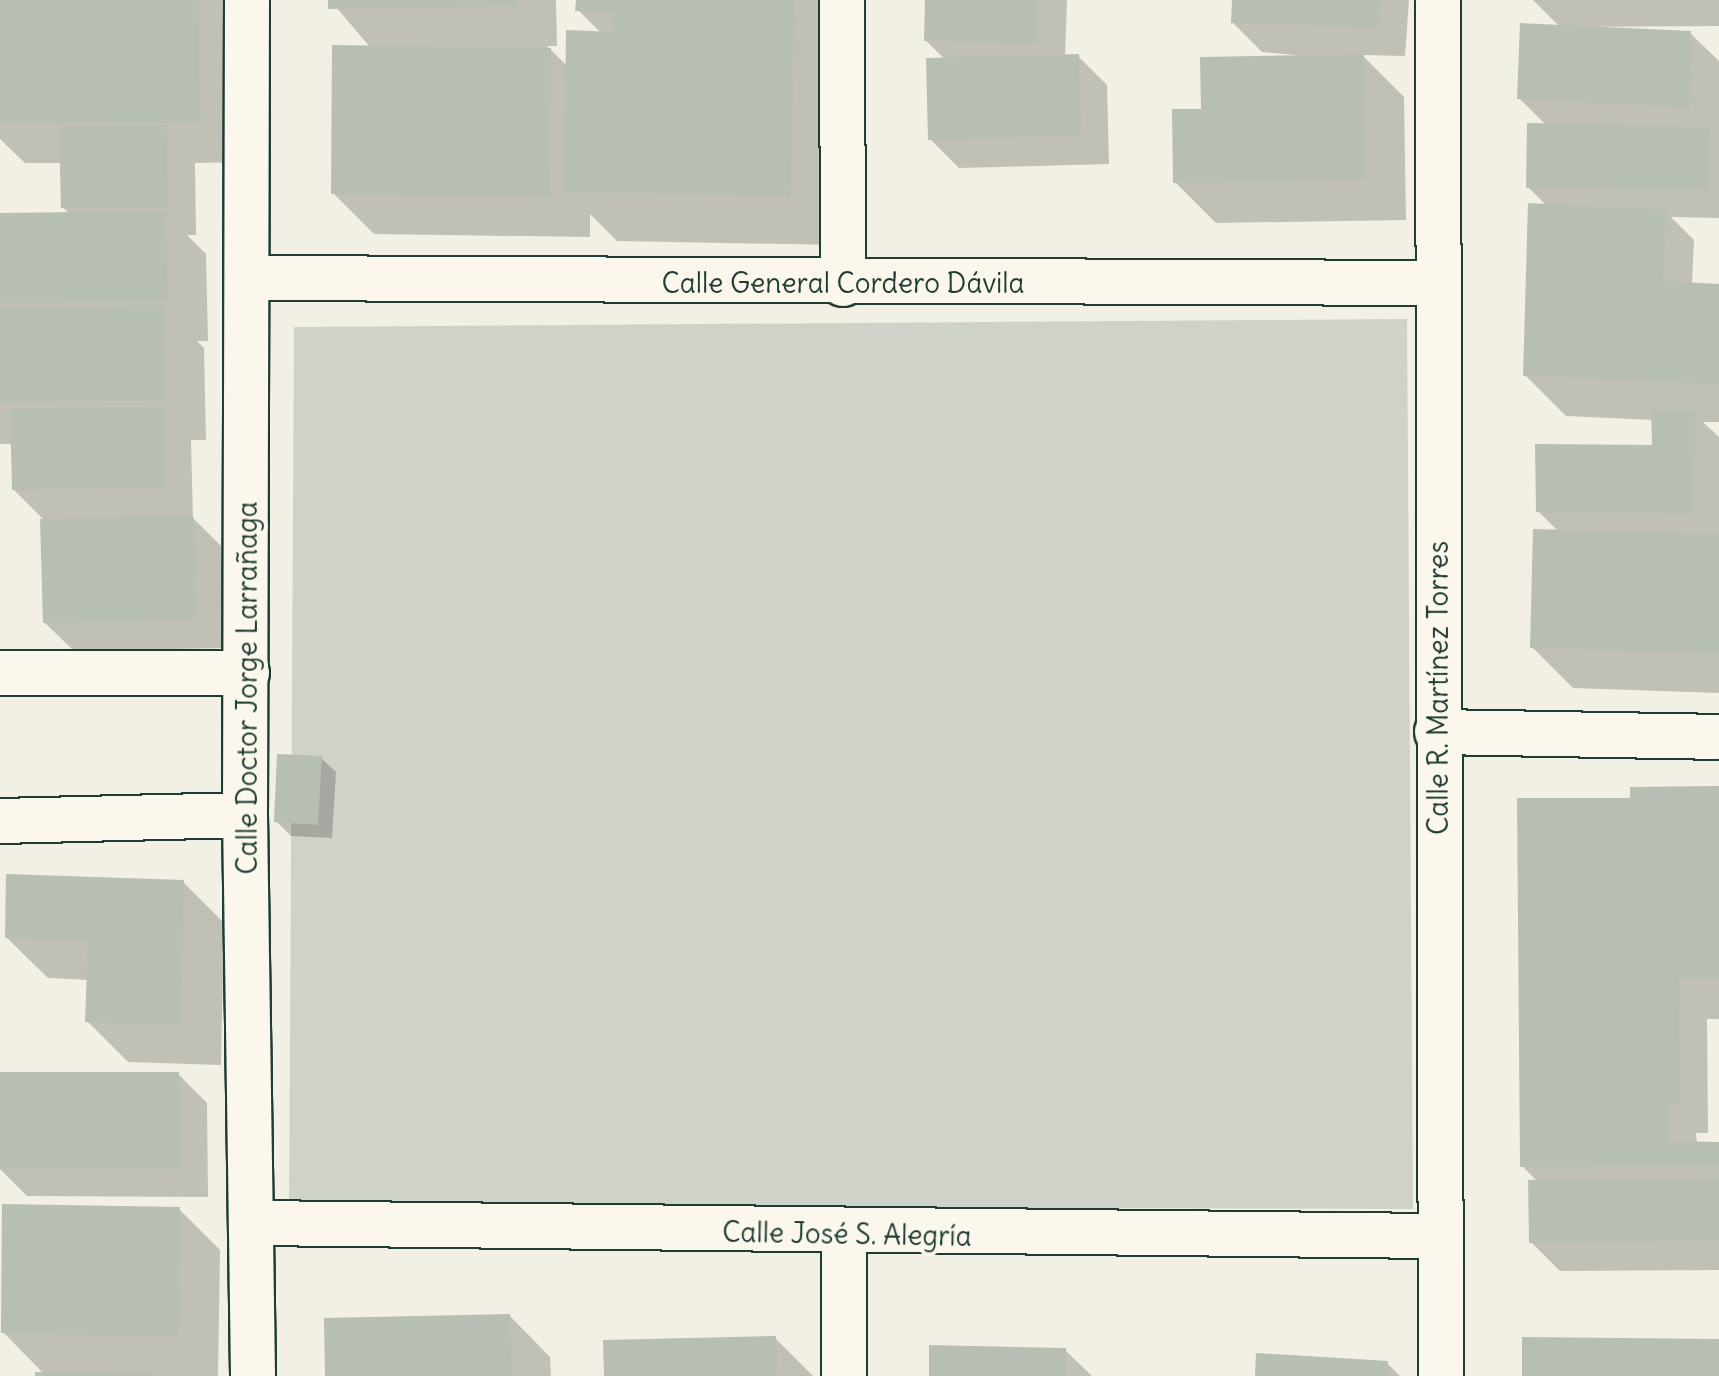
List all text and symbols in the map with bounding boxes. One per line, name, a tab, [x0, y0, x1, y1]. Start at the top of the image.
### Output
street label: Calle General Cordero Dávila	[661, 266, 1025, 300]
street label: Calle Doctor Jorge Larrañaga	[230, 501, 264, 875]
street label: Calle R. Martínez Torres	[1421, 541, 1455, 835]
street label: Calle José S. Alegría	[722, 1215, 972, 1253]

